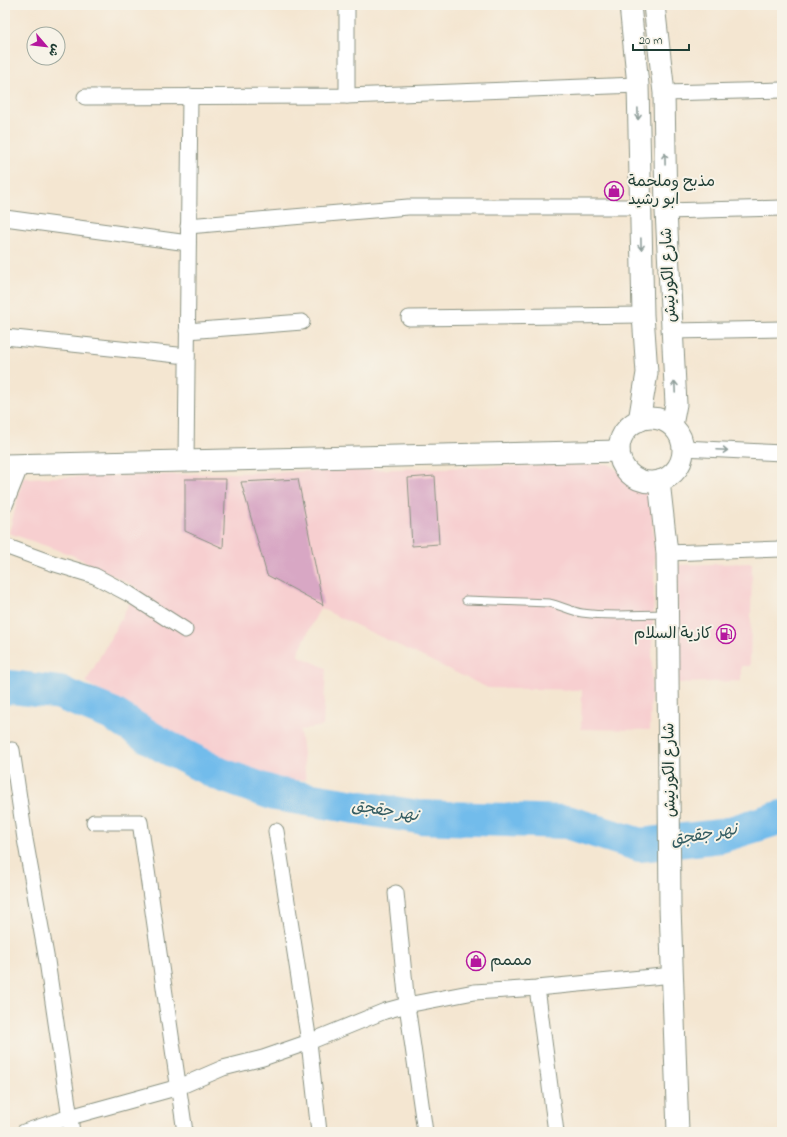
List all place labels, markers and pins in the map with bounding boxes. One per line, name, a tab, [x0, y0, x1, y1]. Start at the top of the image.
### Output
place label: مذبح وملحمة ابو رشيد	[628, 170, 715, 212]
shop icon: مذبح وملحمة ابو رشيد	[603, 180, 625, 202]
place label: كازية السلام	[634, 622, 712, 646]
fuel station icon: كازية السلام	[715, 623, 737, 645]
place label: مممم	[490, 949, 532, 973]
shop icon: مممم	[465, 950, 487, 972]

